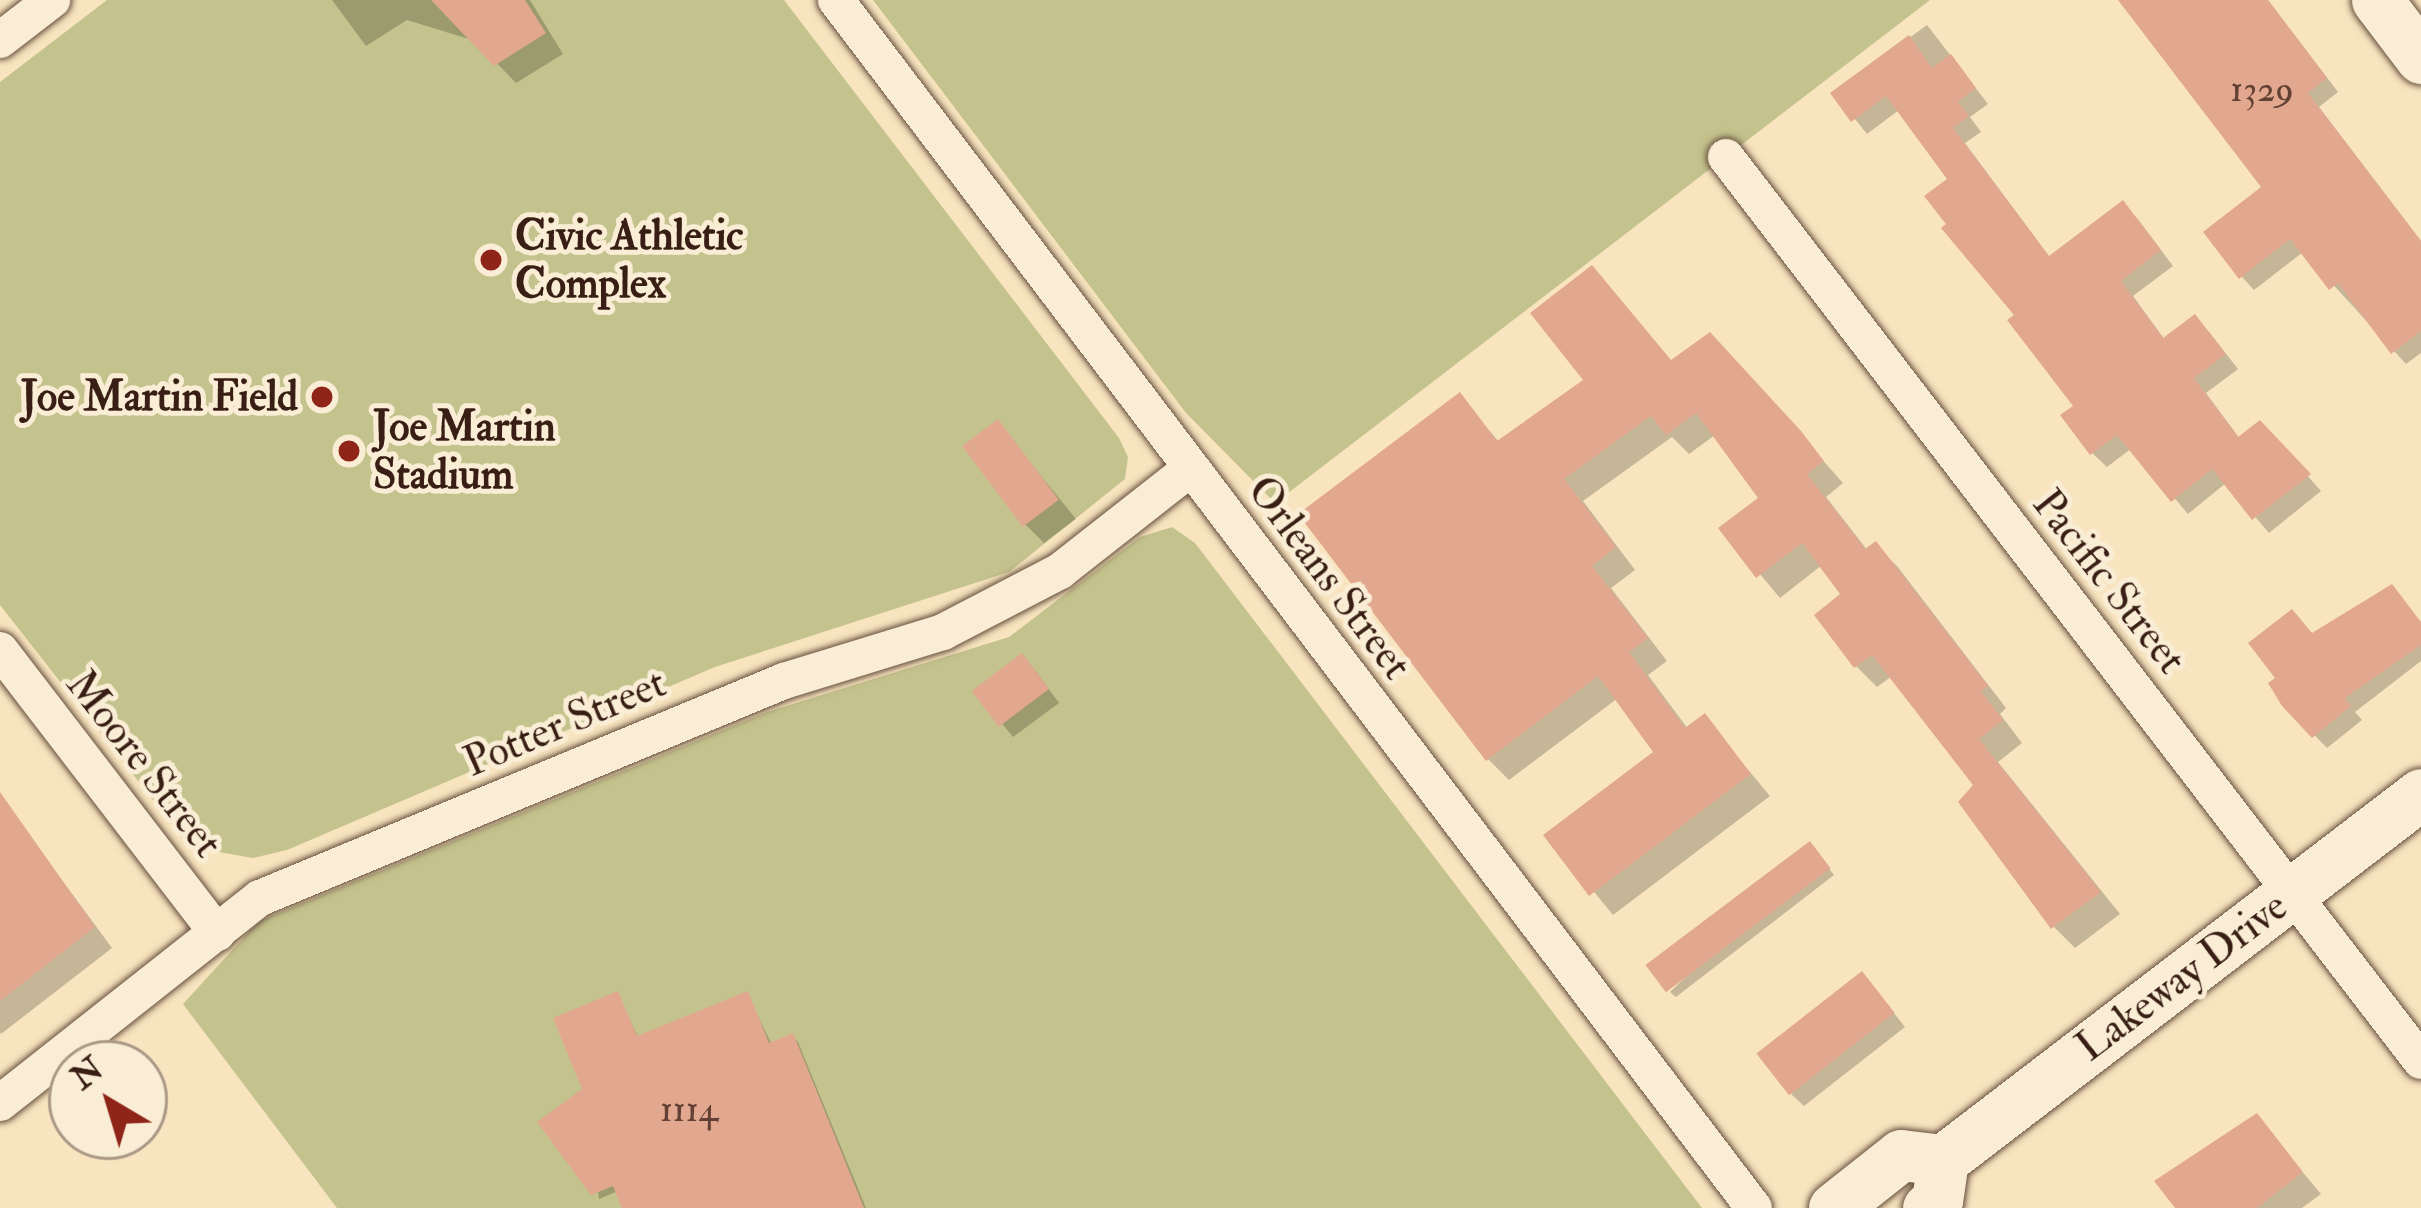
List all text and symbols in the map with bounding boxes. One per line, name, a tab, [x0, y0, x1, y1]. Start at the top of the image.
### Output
house number: 1329	[2230, 68, 2294, 112]
place label: Civic Athletic Complex	[515, 211, 743, 310]
marker: Civic Athletic Complex	[478, 247, 504, 273]
place label: Joe Martin Field	[21, 372, 298, 422]
marker: Joe Martin Field	[309, 384, 335, 410]
place label: Joe Martin Stadium	[373, 402, 556, 500]
marker: Joe Martin Stadium	[336, 438, 362, 464]
street label: Orleans Street	[1236, 467, 1422, 689]
street label: Pacific Street	[2022, 480, 2196, 684]
street label: Potter Street	[457, 658, 673, 788]
street label: Moore Street	[55, 660, 233, 868]
street label: Lakeway Drive	[2067, 881, 2297, 1073]
north arrow	[48, 1040, 168, 1160]
text: N	[63, 1048, 112, 1099]
house number: 1114	[660, 1088, 718, 1132]

